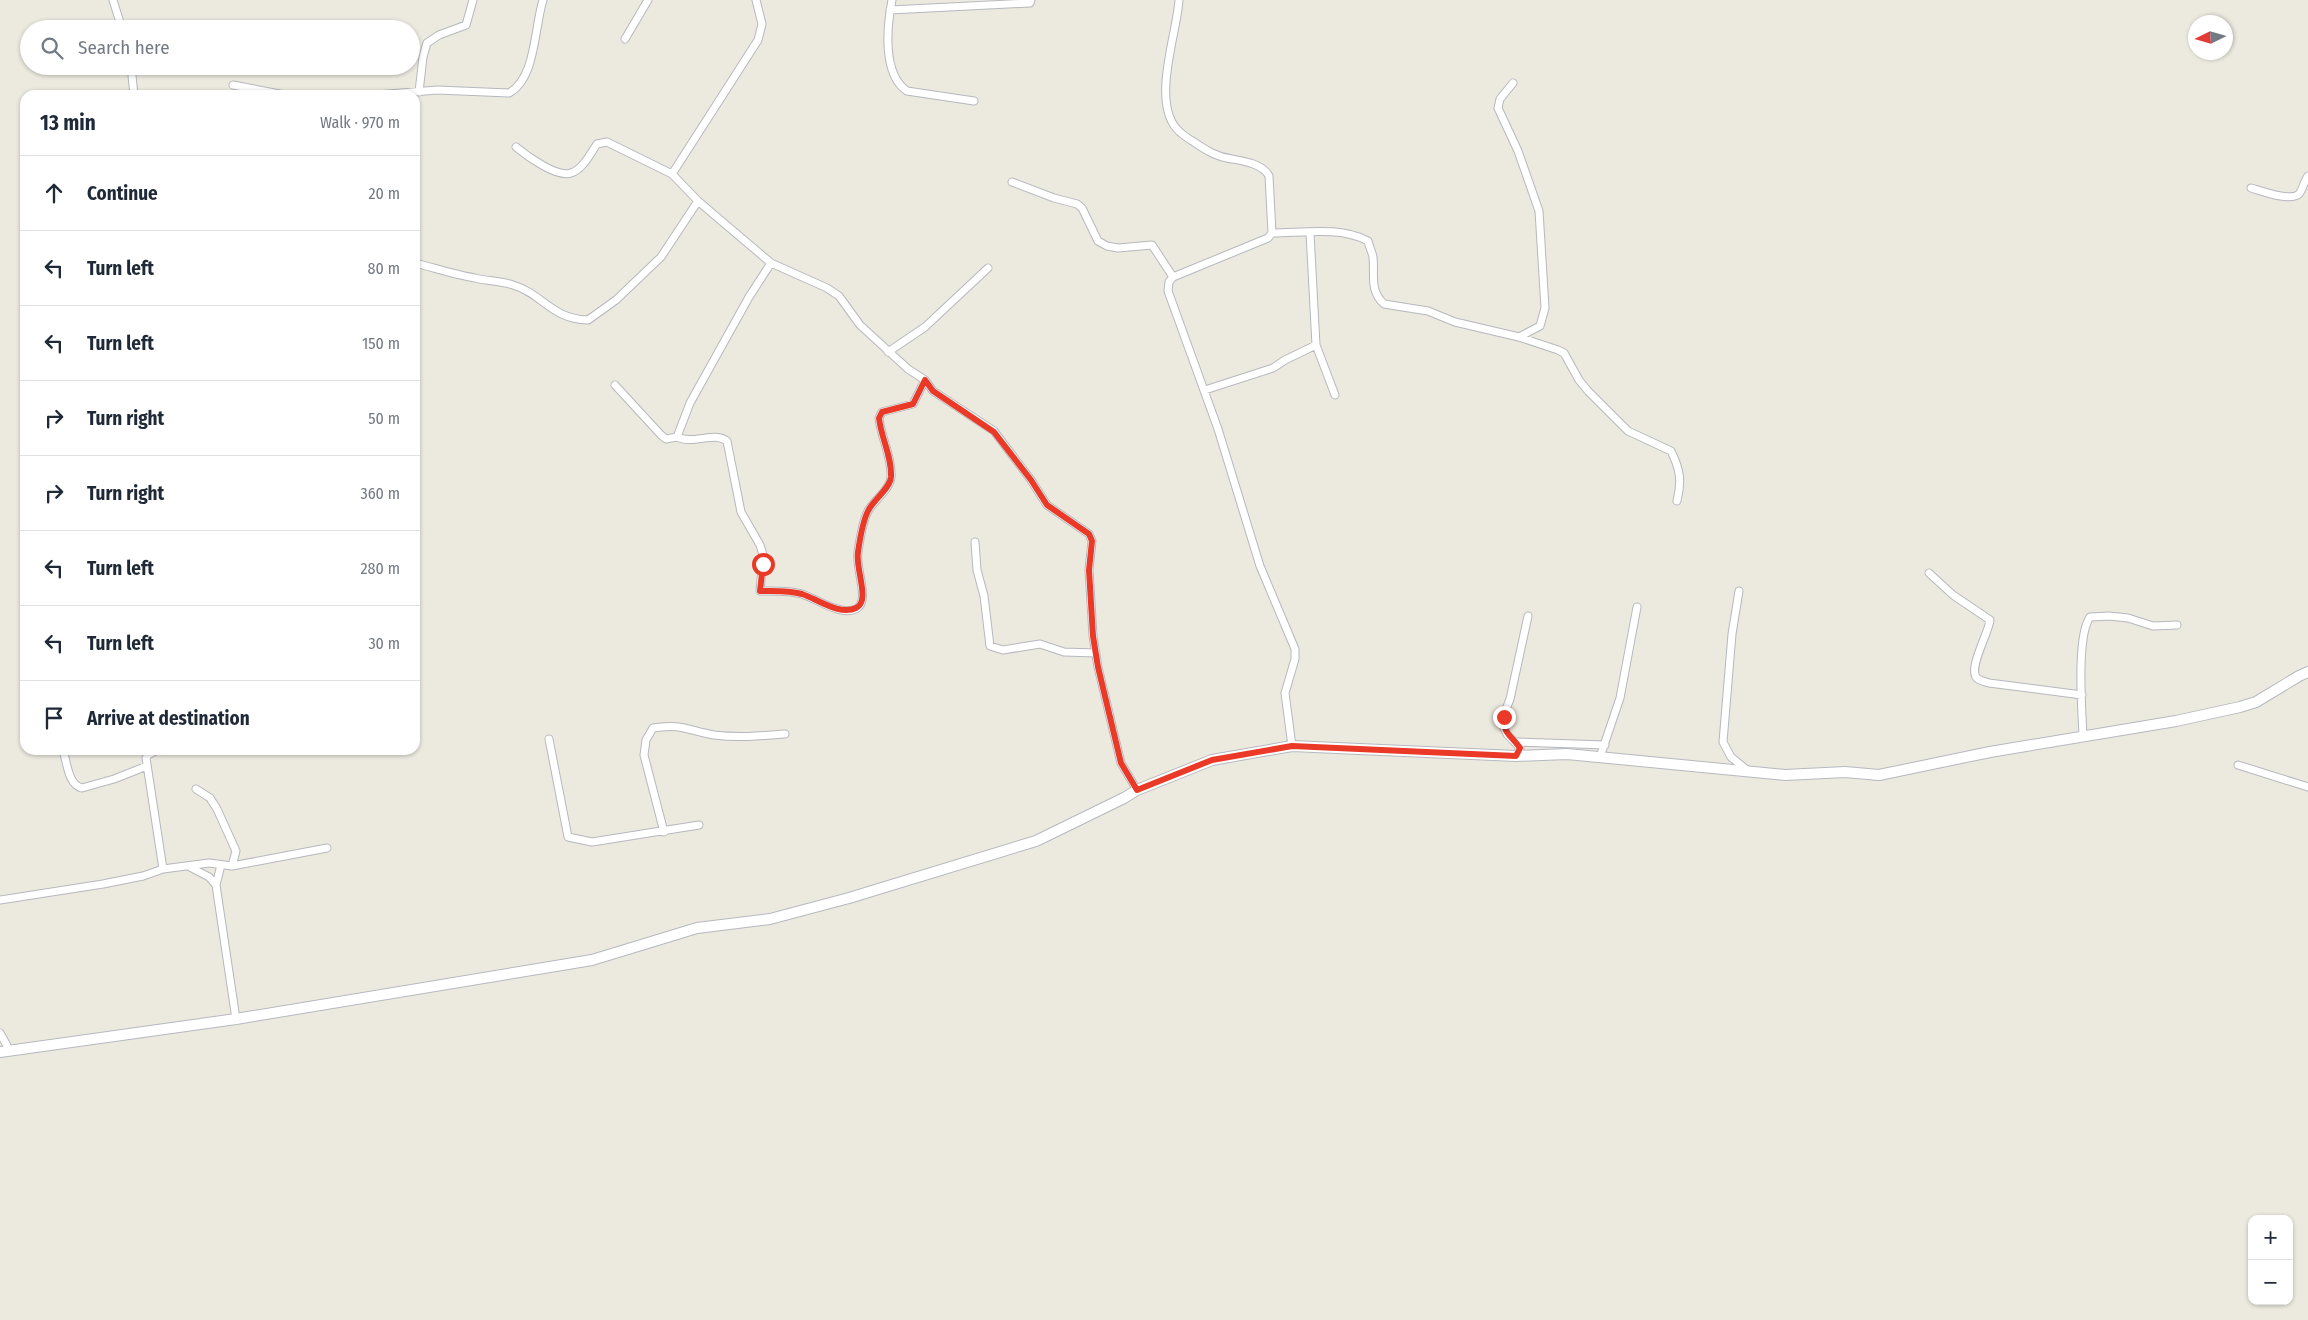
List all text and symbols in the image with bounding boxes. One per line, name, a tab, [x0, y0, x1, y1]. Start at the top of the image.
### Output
north arrow	[2188, 15, 2233, 60]
search box	[20, 20, 420, 75]
icon: search	[38, 34, 66, 62]
text: Search here	[78, 36, 170, 59]
text: 13 min	[40, 110, 96, 136]
text: Walk · 970 m	[320, 113, 400, 132]
icon: ahead	[40, 179, 68, 207]
text: Continue	[87, 182, 158, 205]
text: 20 m	[369, 184, 400, 203]
icon: left	[40, 254, 68, 282]
text: Turn left	[87, 257, 154, 280]
text: 80 m	[368, 259, 400, 278]
icon: left	[40, 329, 68, 357]
text: Turn left	[87, 332, 154, 355]
text: 150 m	[362, 334, 400, 353]
icon: right	[40, 404, 68, 432]
text: Turn right	[87, 407, 164, 430]
text: 50 m	[368, 409, 400, 428]
icon: right	[40, 479, 68, 507]
text: Turn right	[87, 482, 164, 505]
text: 360 m	[360, 484, 400, 503]
route start	[752, 553, 775, 576]
icon: left	[40, 554, 68, 582]
text: Turn left	[87, 557, 154, 580]
text: 280 m	[361, 559, 400, 578]
icon: left	[40, 629, 68, 657]
text: Turn left	[87, 632, 154, 655]
text: 30 m	[368, 634, 400, 653]
icon: arrive	[40, 704, 68, 732]
route end	[1493, 706, 1516, 729]
text: Arrive at destination	[87, 707, 250, 730]
map controls	[2248, 1215, 2293, 1305]
button: +	[2248, 1215, 2293, 1260]
button: −	[2248, 1260, 2293, 1305]

